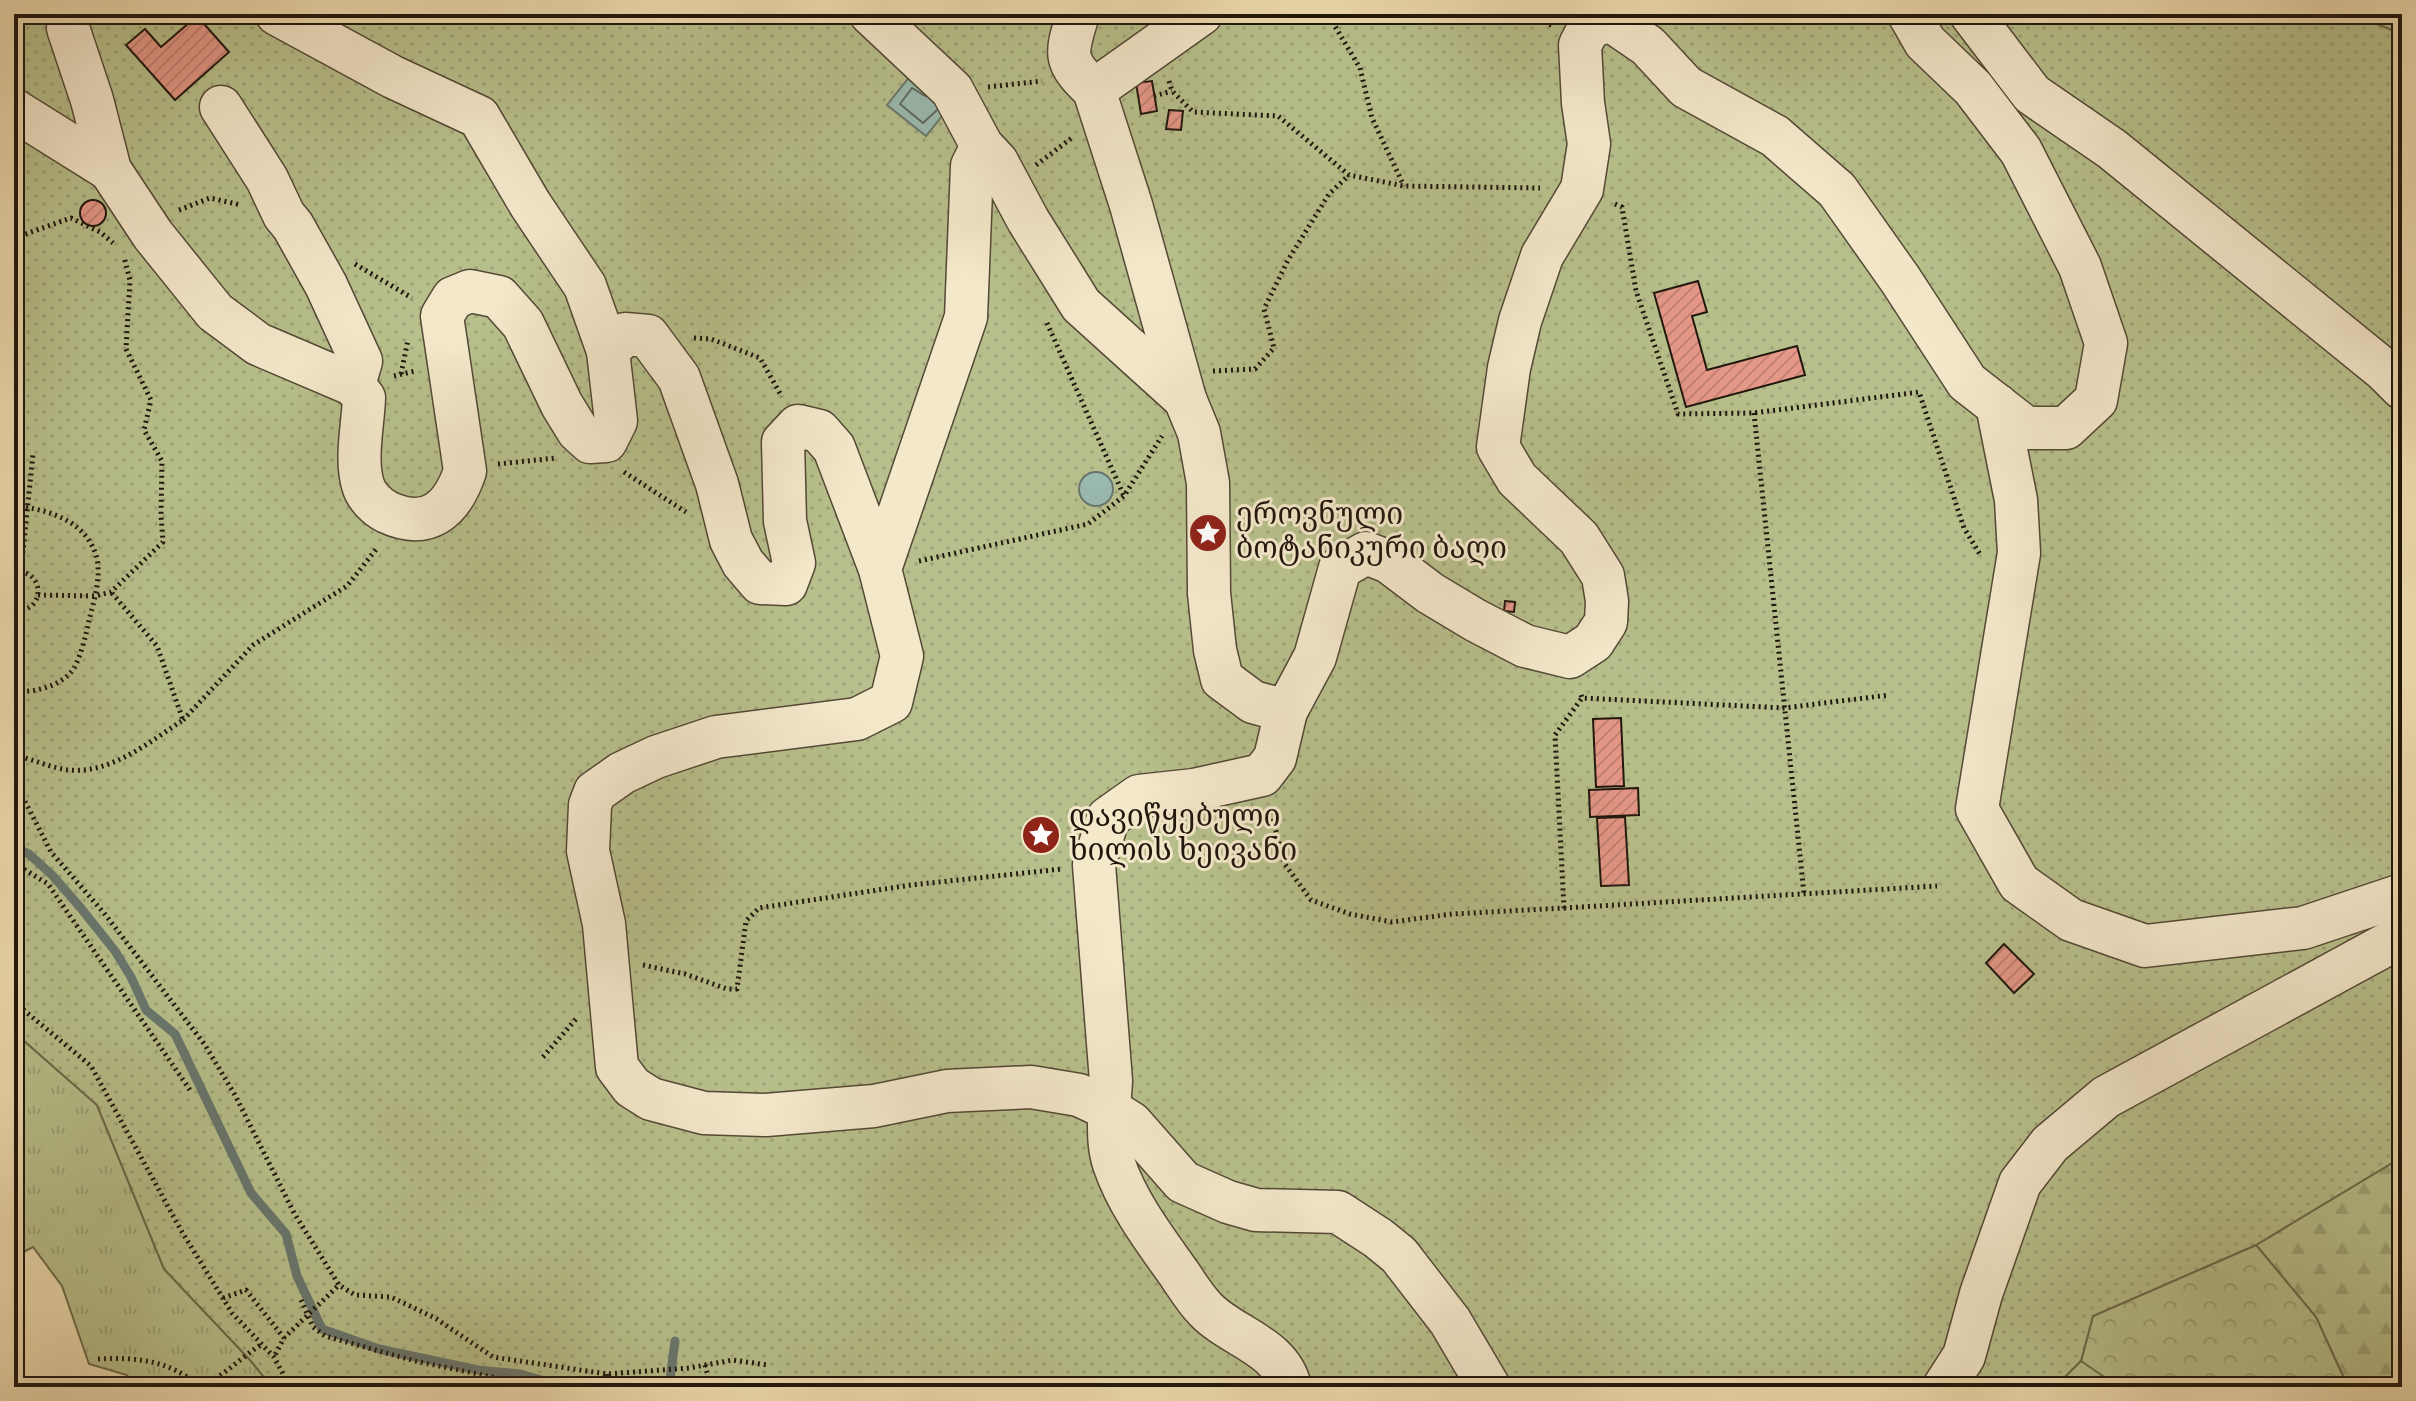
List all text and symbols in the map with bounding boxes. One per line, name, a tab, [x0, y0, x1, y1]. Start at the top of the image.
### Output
place label: ეროვნული ბოტანიკური ბაღი	[1236, 495, 1507, 572]
place icon: ეროვნული ბოტანიკური ბაღი	[1187, 512, 1229, 554]
place label: დავიწყებული ხილის ხეივანი	[1069, 797, 1297, 874]
place icon: დავიწყებული ხილის ხეივანი	[1020, 814, 1062, 856]

